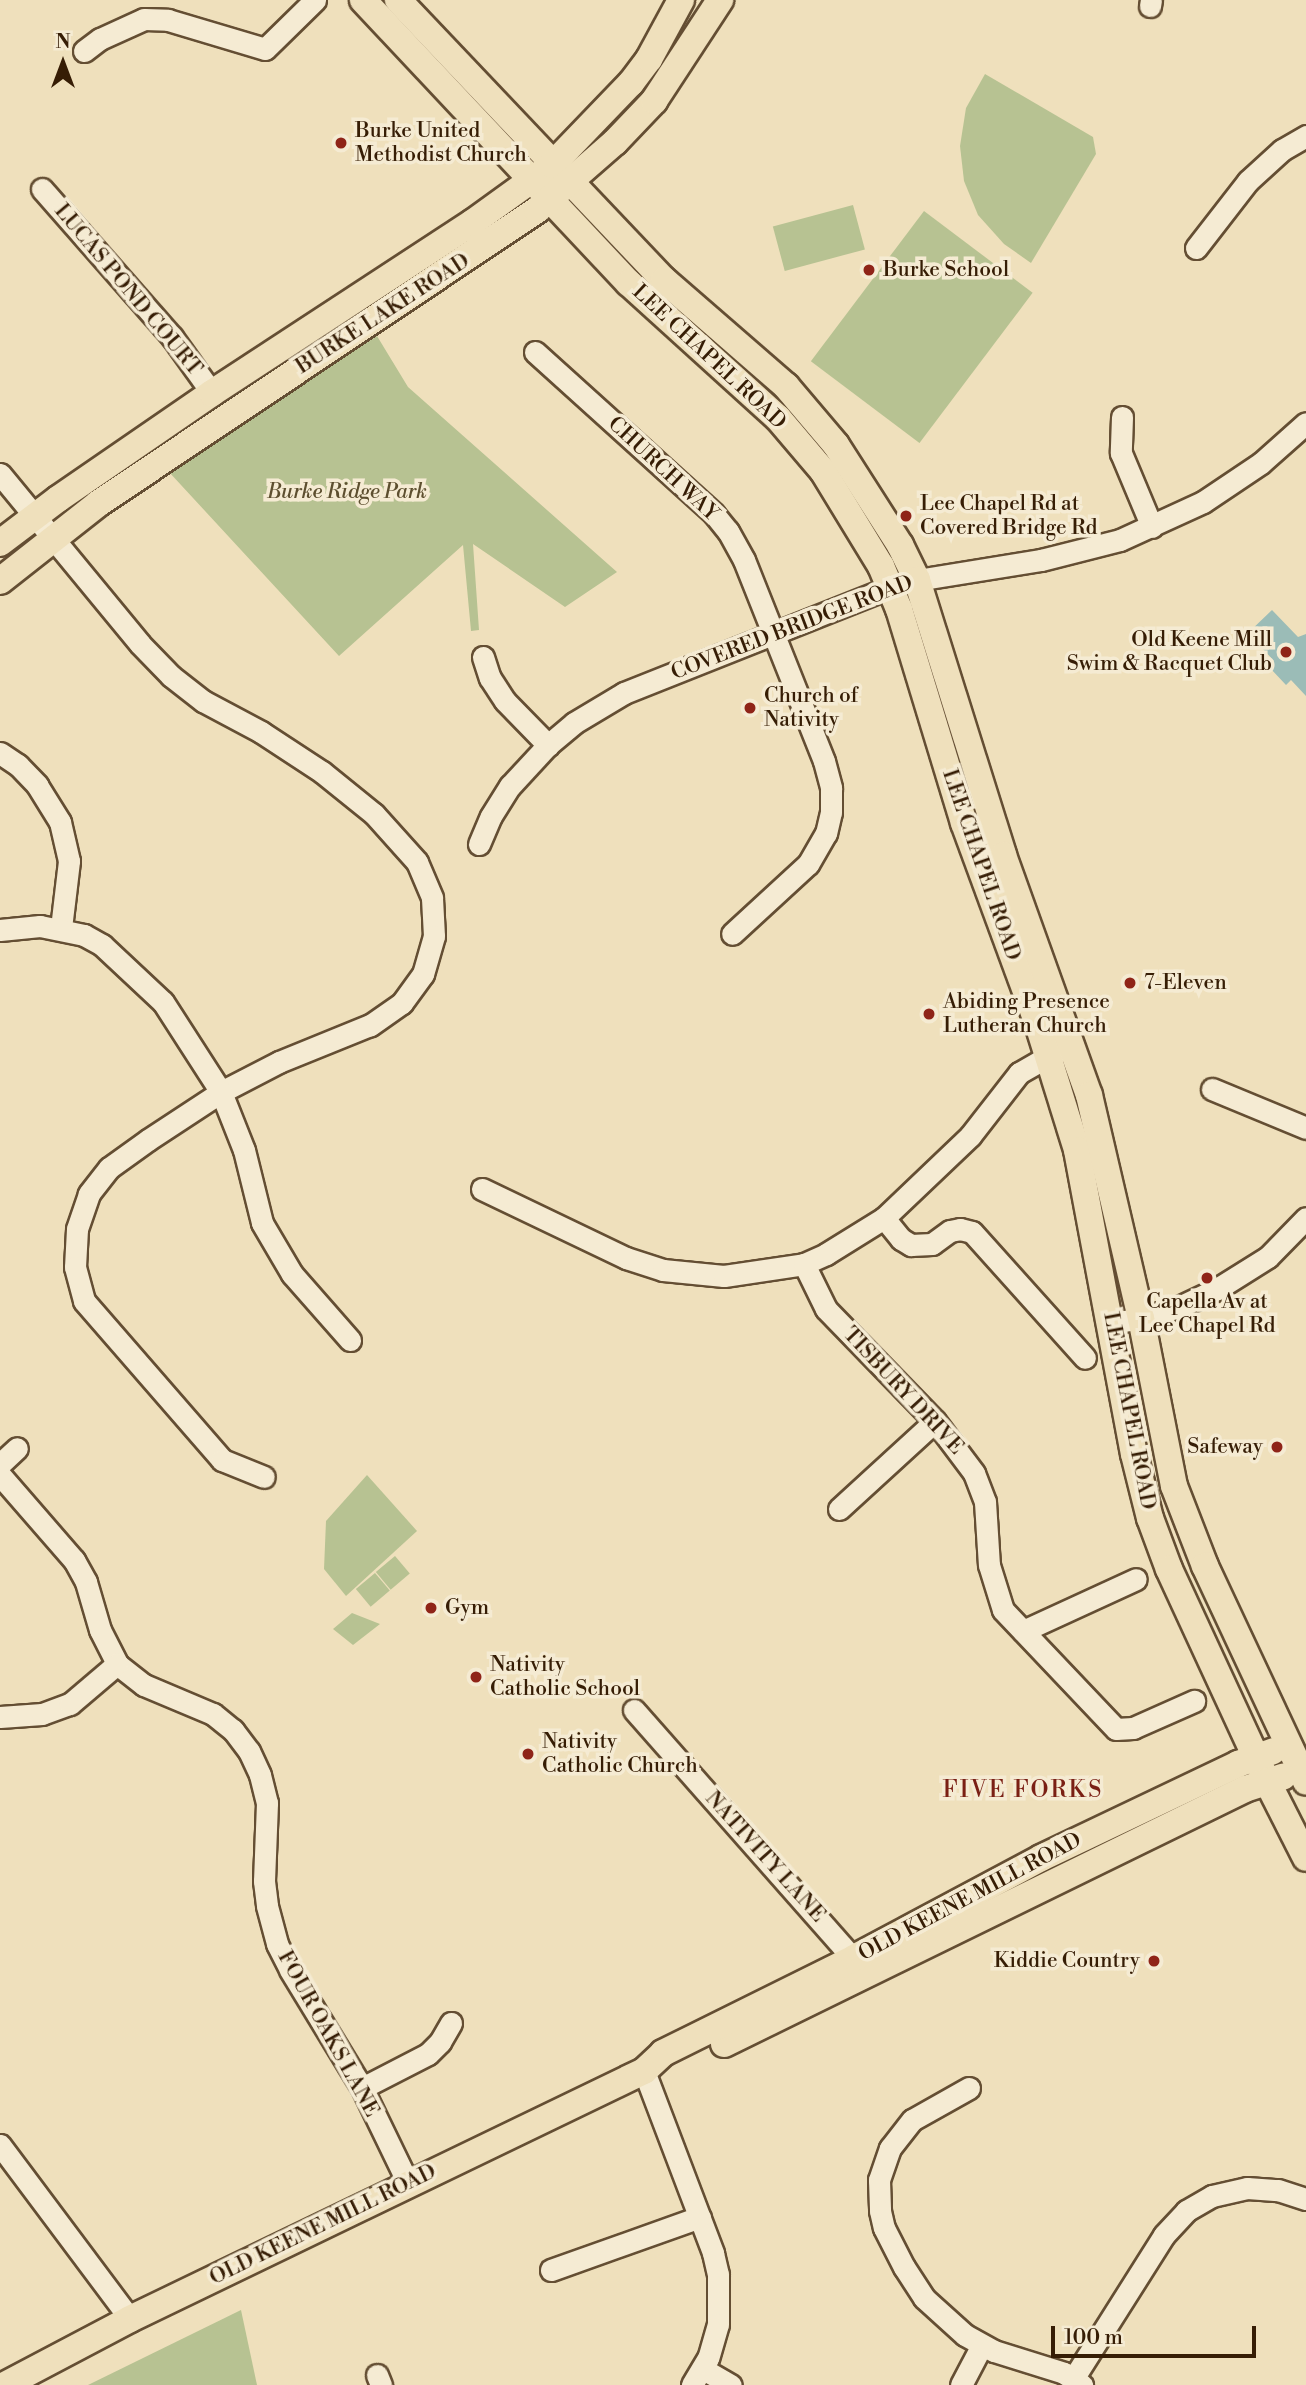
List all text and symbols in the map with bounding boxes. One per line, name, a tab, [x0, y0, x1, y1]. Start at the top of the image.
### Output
north arrow	[28, 28, 98, 98]
text: N	[55, 30, 71, 54]
place label: Burke United Methodist Church	[355, 118, 527, 168]
marker: Burke United Methodist Church	[333, 135, 349, 151]
street label: LUCAS POND COURT	[49, 199, 207, 381]
street label: BURKE LAKE ROAD	[292, 248, 474, 380]
place label: Burke School	[883, 257, 1009, 283]
marker: Burke School	[861, 262, 877, 278]
street label: LEE CHAPEL ROAD	[627, 279, 791, 435]
street label: CHURCH WAY	[603, 411, 723, 527]
park label: Burke Ridge Park	[267, 479, 427, 505]
place label: Lee Chapel Rd at Covered Bridge Rd	[920, 491, 1097, 541]
marker: Lee Chapel Rd at Covered Bridge Rd	[898, 508, 914, 524]
street label: COVERED BRIDGE ROAD	[668, 570, 916, 686]
place label: Old Keene Mill Swim & Racquet Club	[1067, 627, 1272, 677]
marker: Old Keene Mill Swim & Racquet Club	[1278, 644, 1294, 660]
place label: Church of Nativity	[764, 683, 858, 733]
marker: Church of Nativity	[742, 700, 758, 716]
street label: LEE CHAPEL ROAD	[936, 766, 1026, 964]
place label: 7-Eleven	[1144, 970, 1227, 996]
marker: 7-Eleven	[1122, 975, 1138, 991]
place label: Abiding Presence Lutheran Church	[943, 989, 1110, 1039]
marker: Abiding Presence Lutheran Church	[921, 1006, 937, 1022]
marker: Capella Av at Lee Chapel Rd	[1199, 1270, 1215, 1286]
place label: Capella Av at Lee Chapel Rd	[1139, 1289, 1275, 1339]
street label: LEE CHAPEL ROAD	[1097, 1310, 1161, 1512]
street label: TISBURY DRIVE	[838, 1322, 968, 1460]
place label: Safeway	[1187, 1434, 1263, 1460]
marker: Safeway	[1269, 1439, 1285, 1455]
place label: Gym	[445, 1595, 489, 1621]
marker: Gym	[423, 1600, 439, 1616]
place label: Nativity Catholic School	[490, 1652, 640, 1702]
marker: Nativity Catholic School	[468, 1669, 484, 1685]
place label: Nativity Catholic Church	[542, 1729, 698, 1779]
marker: Nativity Catholic Church	[520, 1746, 536, 1762]
district label: FIVE FORKS	[944, 1776, 1102, 1804]
street label: NATIVITY LANE	[700, 1786, 830, 1928]
street label: OLD KEENE MILL ROAD	[854, 1827, 1086, 1967]
street label: FOUR OAKS LANE	[272, 1947, 384, 2121]
place label: Kiddie Country	[994, 1948, 1140, 1974]
marker: Kiddie Country	[1146, 1953, 1162, 1969]
street label: OLD KEENE MILL ROAD	[206, 2159, 440, 2291]
scale bar	[1054, 2312, 1259, 2356]
text: 100 m	[1064, 2325, 1123, 2351]

